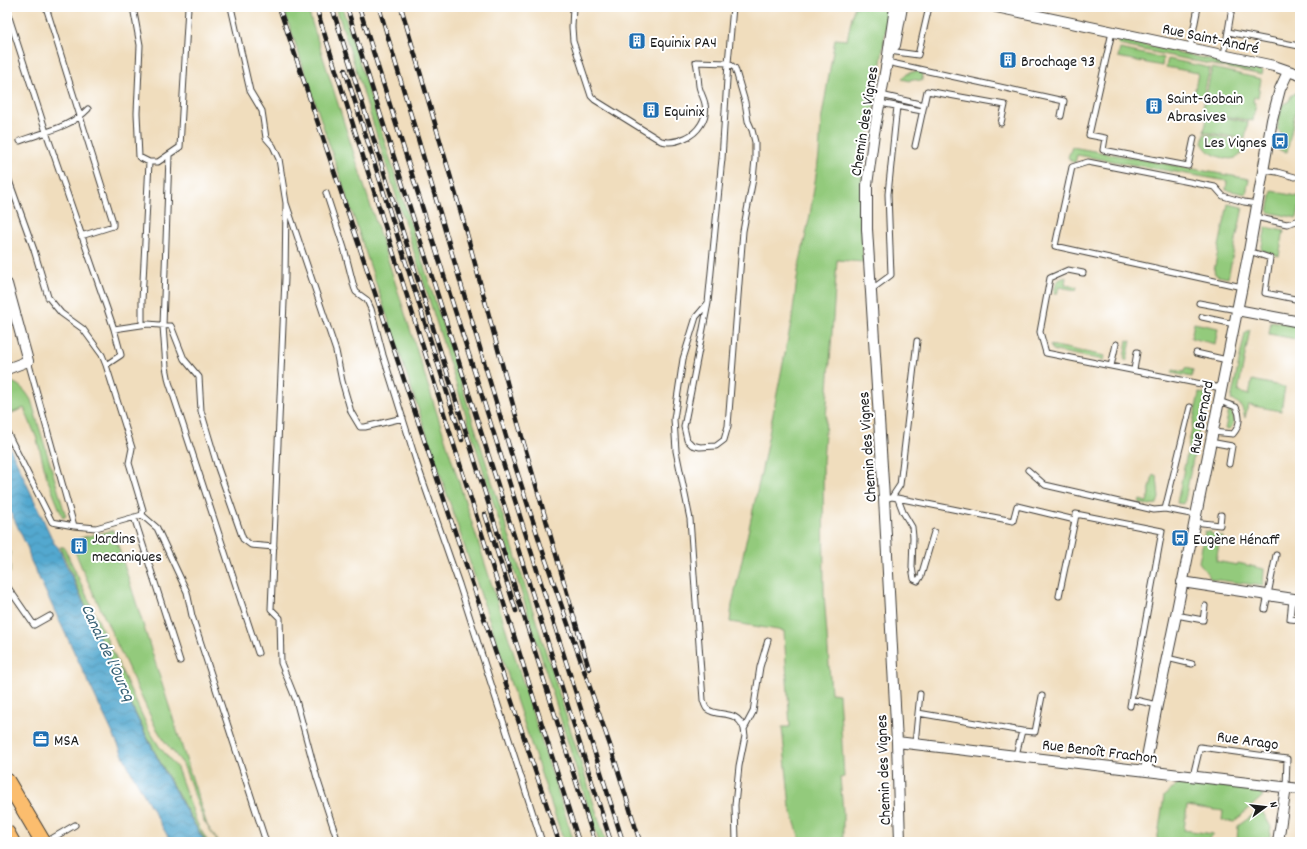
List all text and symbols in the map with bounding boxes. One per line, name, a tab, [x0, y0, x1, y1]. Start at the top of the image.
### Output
street label: Rue Saint-André	[1160, 18, 1261, 61]
building icon: Equinix PA4	[627, 31, 647, 51]
place label: Equinix PA4	[650, 32, 717, 55]
building icon: Brochage 93	[998, 50, 1018, 70]
place label: Brochage 93	[1021, 51, 1095, 74]
street label: Chemin des Vignes	[845, 65, 886, 178]
place label: Saint-Gobain Abrasives	[1167, 88, 1243, 129]
building icon: Saint-Gobain Abrasives	[1144, 96, 1164, 116]
building icon: Equinix	[641, 100, 661, 120]
place label: Equinix	[664, 101, 705, 124]
bus stop icon: Les Vignes	[1270, 131, 1290, 151]
place label: Les Vignes	[1204, 132, 1267, 155]
street label: Rue Bernard	[1184, 379, 1221, 456]
street label: Chemin des Vignes	[853, 390, 884, 503]
place label: Jardins mecaniques	[92, 528, 162, 569]
bus stop icon: Eugène Hénaff	[1170, 528, 1190, 548]
place label: Eugène Hénaff	[1193, 529, 1280, 552]
building icon: Jardins mecaniques	[69, 536, 89, 556]
water label: Canal de l'Ourcq	[73, 601, 140, 707]
street label: Chemin des Vignes	[871, 714, 898, 826]
street label: Rue Arago	[1216, 726, 1280, 757]
office icon: MSA	[31, 729, 51, 749]
place label: MSA	[54, 730, 79, 753]
street label: Rue Benoît Frachon	[1041, 734, 1159, 771]
north arrow	[1245, 787, 1285, 827]
text: N	[1264, 800, 1281, 810]

